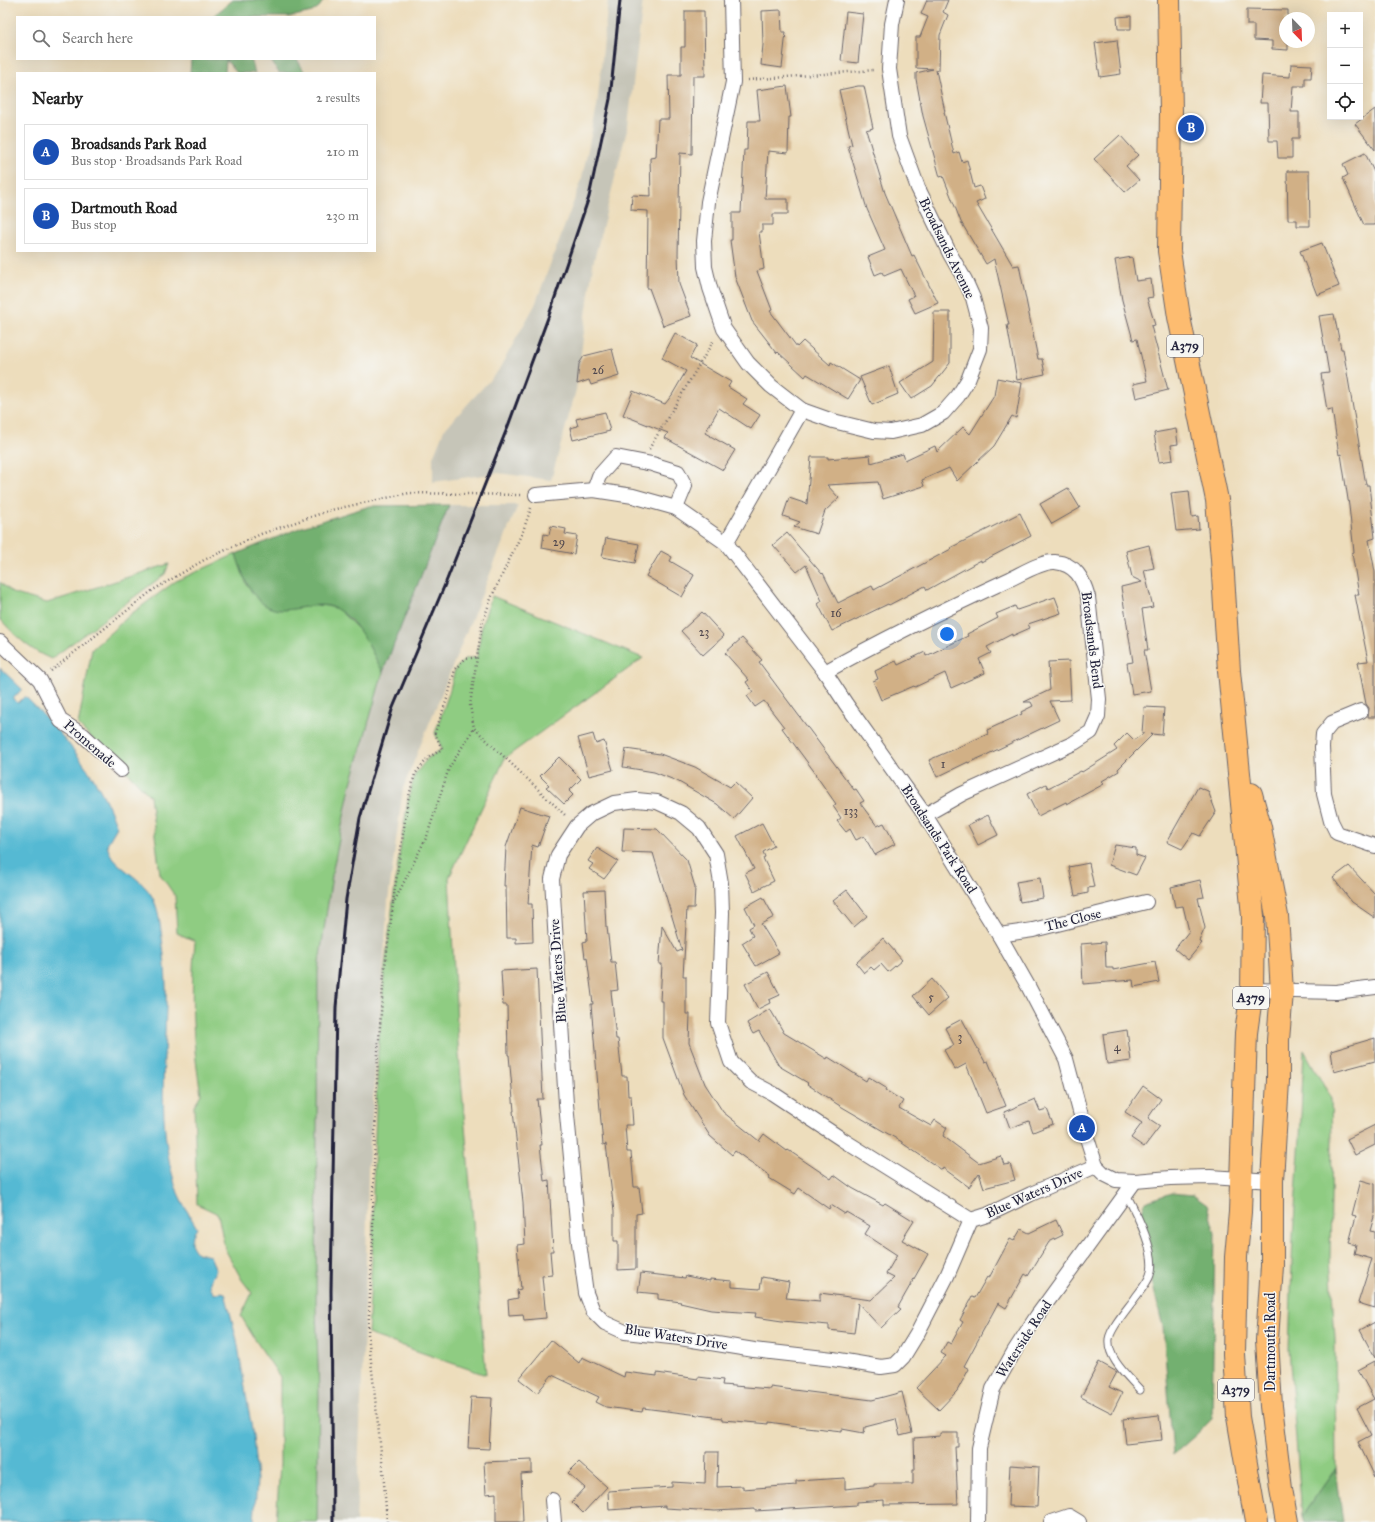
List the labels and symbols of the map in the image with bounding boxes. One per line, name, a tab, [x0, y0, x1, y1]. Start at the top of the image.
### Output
north arrow	[1279, 12, 1315, 48]
pin: B	[1178, 113, 1204, 143]
street label: Broadsands Avenue	[915, 195, 979, 301]
road number: A379	[1167, 335, 1203, 357]
house number: 26	[592, 363, 605, 377]
house number: 29	[553, 535, 565, 549]
street label: Broadsands Bend	[1078, 590, 1106, 690]
house number: 16	[831, 606, 842, 620]
your location	[937, 624, 957, 644]
house number: 23	[699, 625, 710, 639]
street label: Promenade	[60, 717, 120, 772]
house number: 1	[941, 757, 946, 771]
street label: Broadsands Park Road	[897, 781, 981, 897]
house number: 133	[844, 804, 858, 818]
street label: The Close	[1043, 905, 1103, 935]
street label: Blue Waters Drive	[546, 918, 570, 1024]
road number: A379	[1233, 987, 1269, 1009]
house number: 5	[928, 990, 934, 1004]
house number: 3	[958, 1030, 963, 1044]
house number: 4	[1114, 1040, 1121, 1054]
pin: A	[1069, 1113, 1095, 1143]
street label: Blue Waters Drive	[983, 1164, 1085, 1222]
street label: Dartmouth Road	[1262, 1292, 1279, 1392]
street label: Waterside Road	[993, 1297, 1055, 1381]
street label: Blue Waters Drive	[623, 1320, 729, 1354]
road number: A379	[1218, 1379, 1254, 1401]

